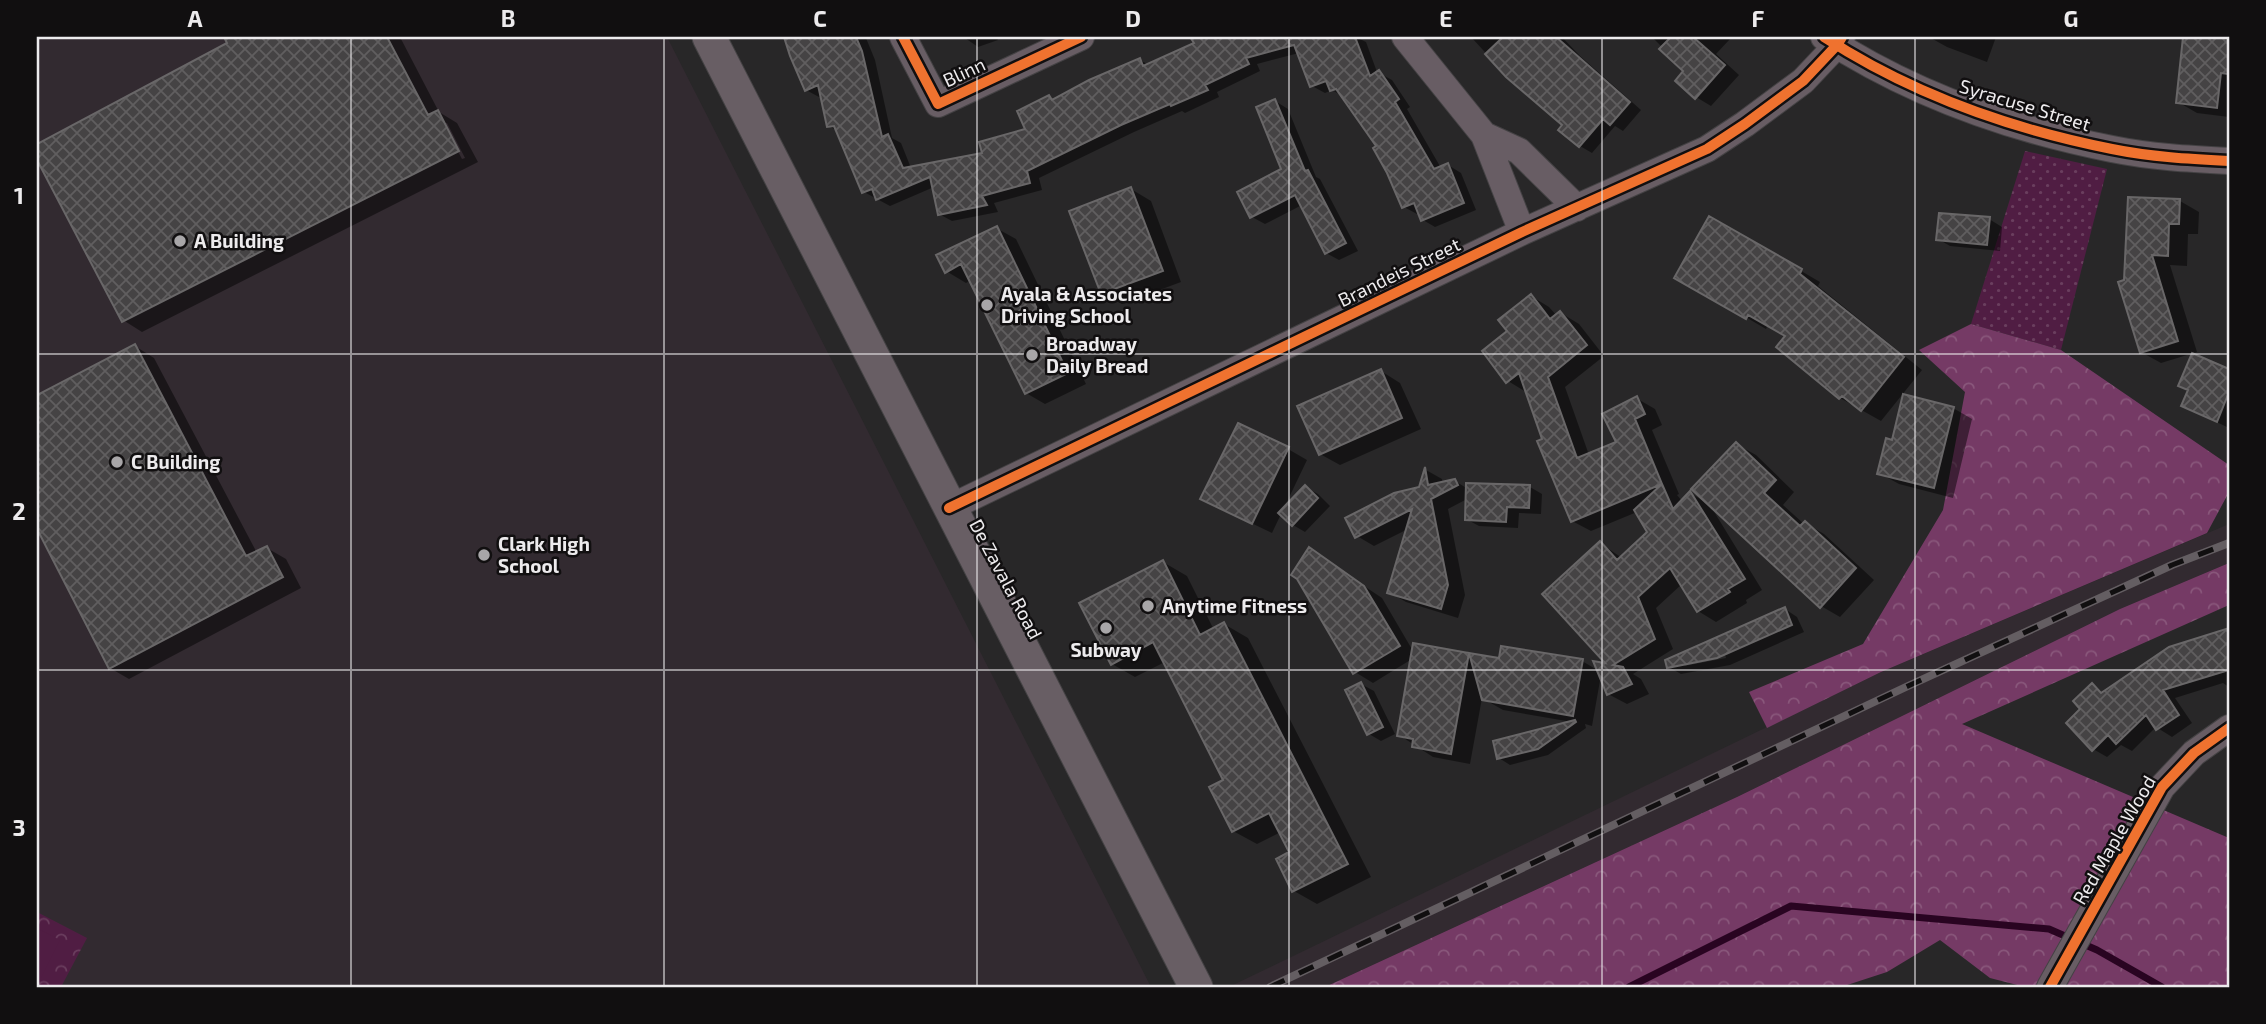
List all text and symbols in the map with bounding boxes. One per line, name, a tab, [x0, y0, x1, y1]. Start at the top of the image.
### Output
text: A	[187, 4, 203, 32]
text: B	[501, 4, 515, 32]
text: C	[813, 4, 827, 32]
text: D	[1125, 4, 1141, 32]
text: E	[1439, 4, 1453, 32]
text: F	[1752, 4, 1765, 32]
text: G	[2064, 4, 2078, 32]
street label: Blinn	[939, 52, 989, 91]
street label: Syracuse Street	[1957, 74, 2093, 135]
text: 1	[14, 181, 24, 209]
place label: A Building	[194, 229, 284, 252]
street label: Brandeis Street	[1334, 232, 1464, 311]
marker: A Building	[172, 233, 188, 249]
place label: Ayala & Associates Driving School	[1001, 282, 1172, 327]
marker: Ayala & Associates Driving School	[979, 297, 995, 313]
place label: Broadway Daily Bread	[1046, 332, 1148, 378]
marker: Broadway Daily Bread	[1024, 347, 1040, 363]
place label: C Building	[131, 450, 220, 473]
marker: C Building	[109, 454, 125, 470]
text: 2	[12, 497, 26, 525]
street label: De Zavala Road	[965, 515, 1048, 643]
place label: Clark High School	[498, 532, 590, 577]
marker: Clark High School	[476, 547, 492, 563]
place label: Anytime Fitness	[1162, 594, 1307, 618]
marker: Anytime Fitness	[1140, 598, 1156, 614]
marker: Subway	[1098, 620, 1114, 636]
place label: Subway	[1070, 638, 1142, 662]
street label: Red Maple Wood	[2067, 771, 2160, 908]
text: 3	[12, 813, 26, 841]

